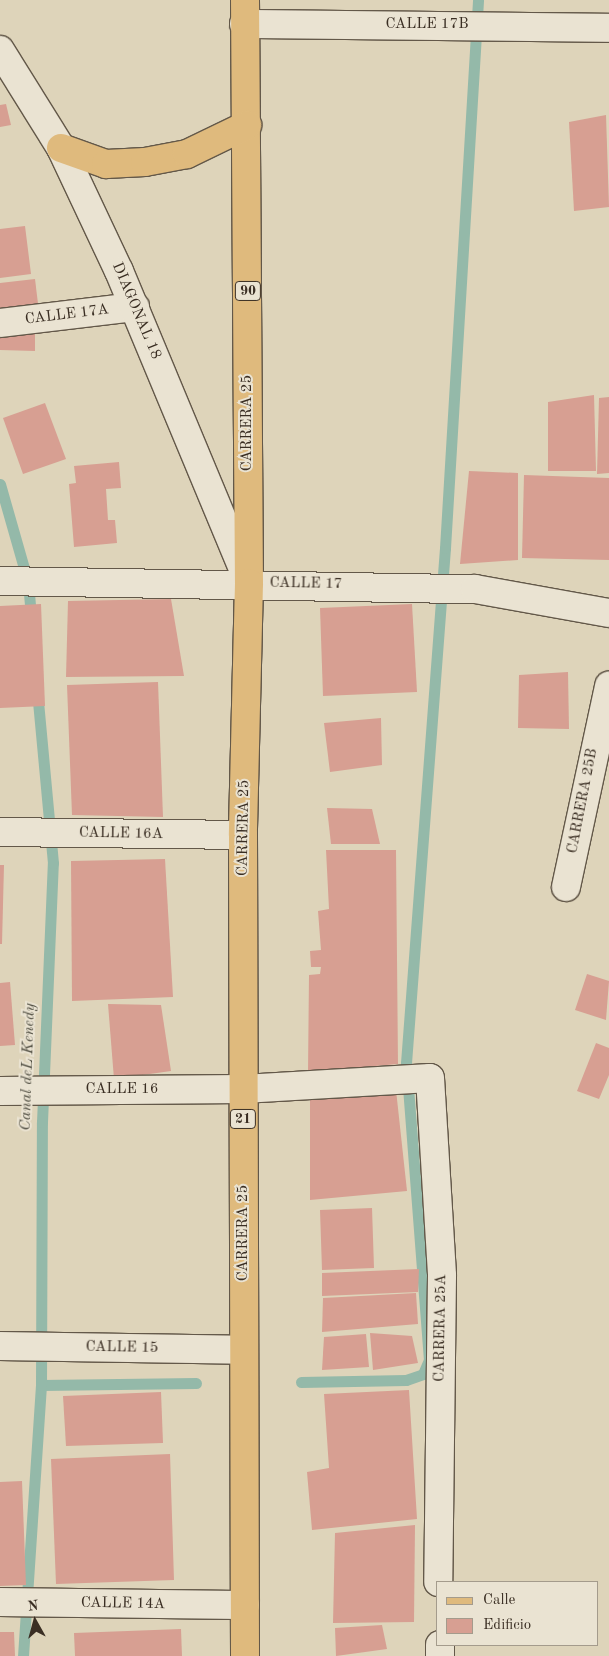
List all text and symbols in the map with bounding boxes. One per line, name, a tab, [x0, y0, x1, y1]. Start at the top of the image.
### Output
street label: CALLE 17B	[385, 16, 469, 34]
street label: DIAGONAL 18	[107, 260, 165, 362]
road number: 90	[234, 280, 262, 302]
street label: CALLE 17A	[24, 301, 110, 329]
street label: CARRERA 25	[239, 375, 257, 471]
street label: CALLE 17	[269, 574, 343, 594]
street label: CARRERA 25B	[564, 747, 602, 855]
street label: CARRERA 25	[234, 780, 254, 876]
street label: CALLE 16A	[79, 824, 163, 844]
water label: Canal deL Kenedy	[16, 1003, 40, 1131]
street label: CALLE 16	[86, 1081, 158, 1099]
road number: 21	[229, 1108, 257, 1130]
street label: CARRERA 25	[235, 1185, 253, 1281]
street label: CARRERA 25A	[431, 1274, 451, 1382]
street label: CALLE 15	[85, 1338, 159, 1358]
legend	[436, 1581, 599, 1646]
text: Calle	[483, 1593, 515, 1608]
street label: CALLE 14A	[81, 1594, 165, 1614]
north arrow	[10, 1596, 60, 1646]
text: N	[27, 1599, 39, 1614]
text: Edificio	[483, 1618, 531, 1633]

